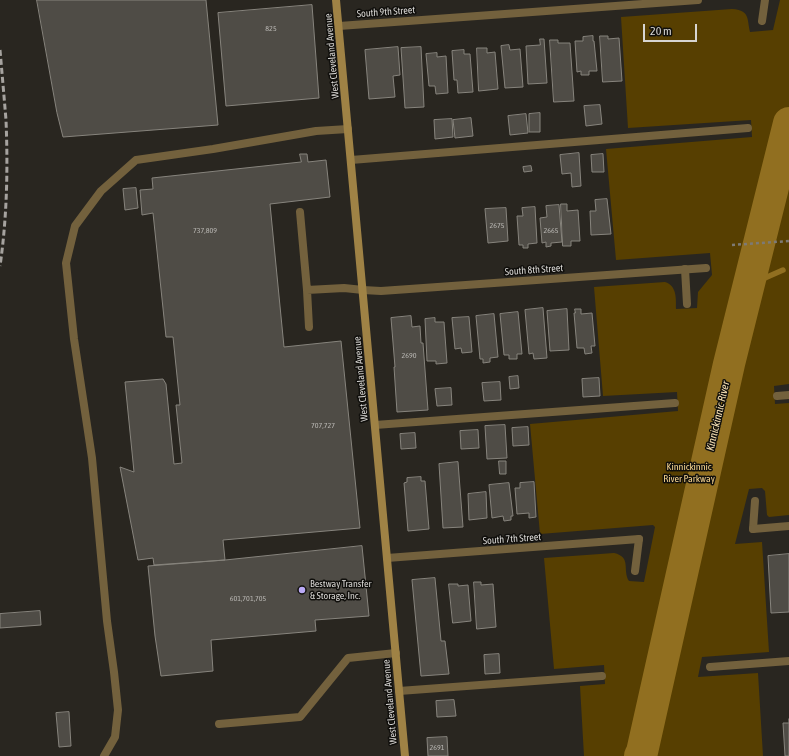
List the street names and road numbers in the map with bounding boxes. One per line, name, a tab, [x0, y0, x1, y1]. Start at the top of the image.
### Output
street label: South 9th Street	[356, 4, 416, 20]
street label: West Cleveland Avenue	[322, 13, 342, 99]
street label: South 8th Street	[504, 262, 564, 278]
street label: West Cleveland Avenue	[351, 336, 371, 422]
street label: South 7th Street	[482, 531, 542, 547]
street label: West Cleveland Avenue	[380, 659, 400, 745]

